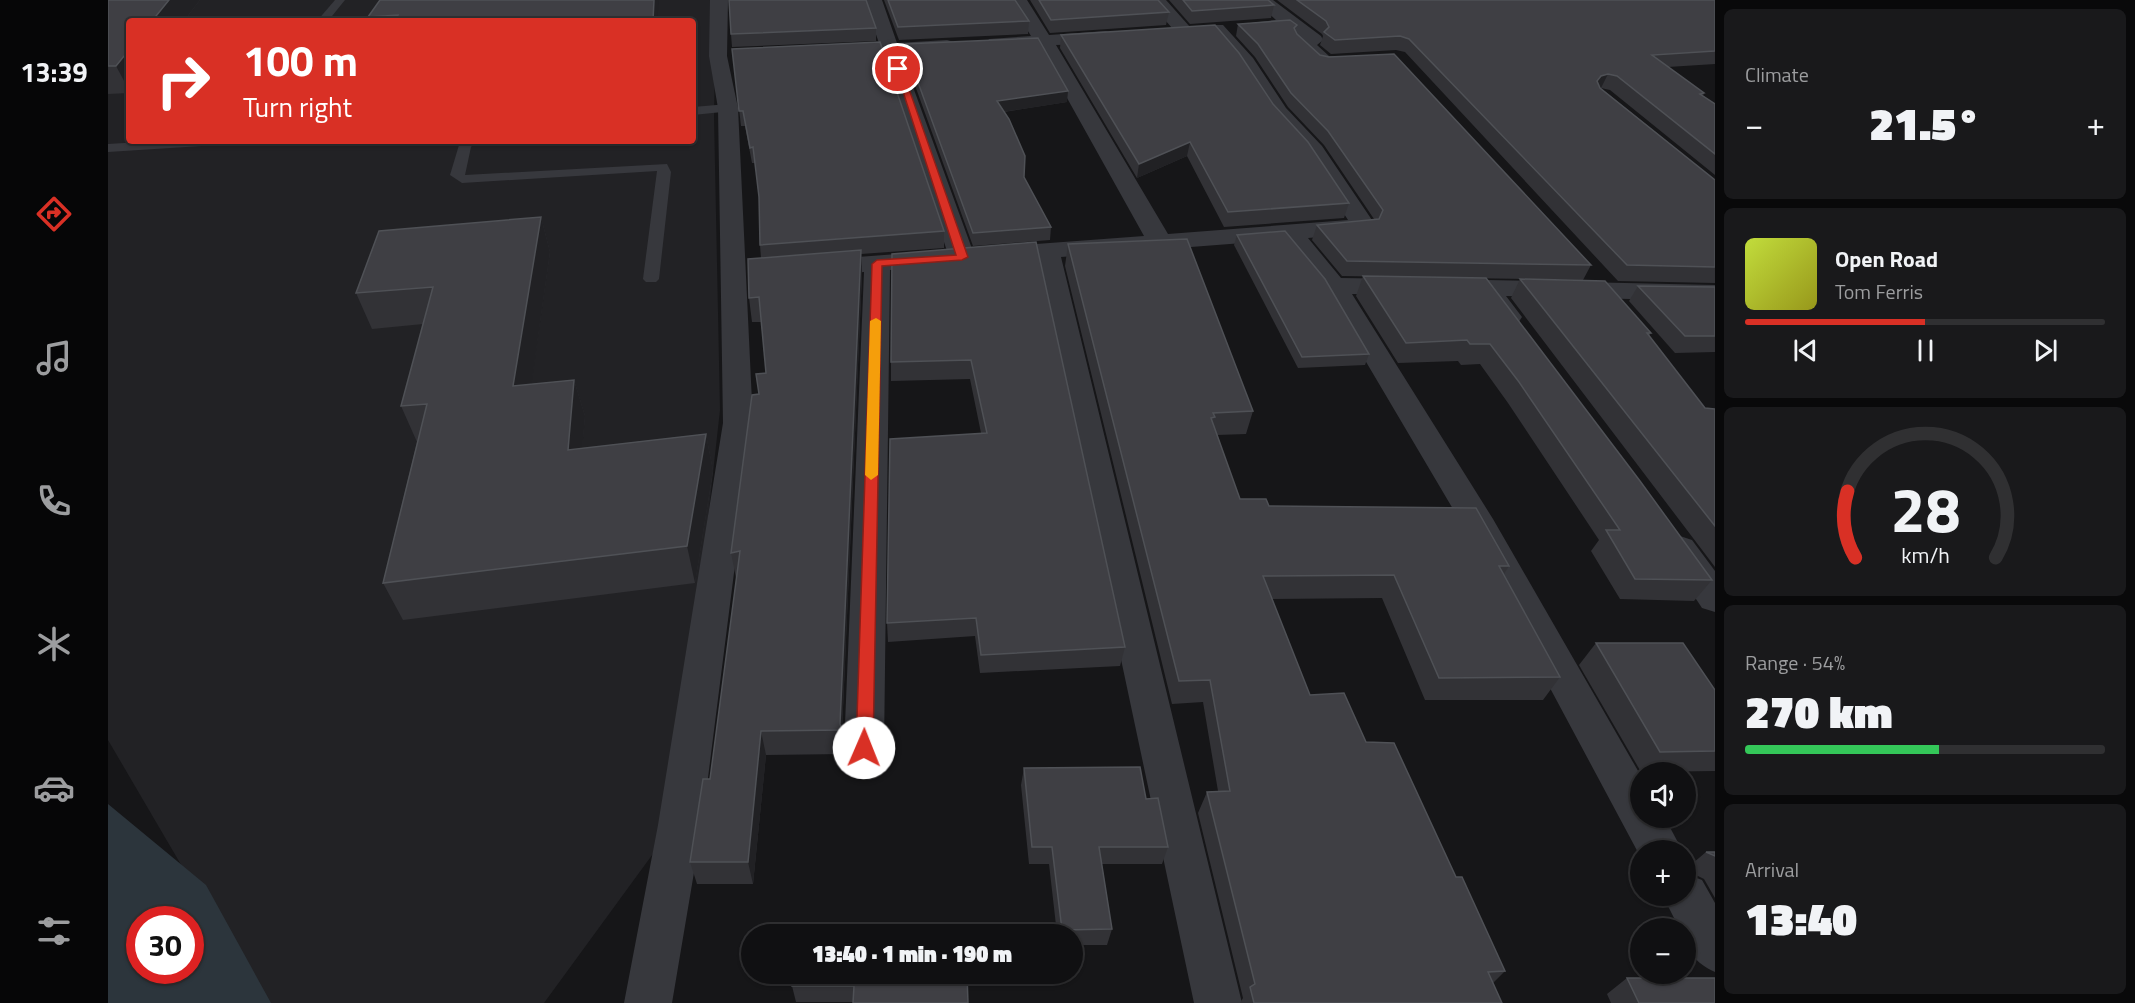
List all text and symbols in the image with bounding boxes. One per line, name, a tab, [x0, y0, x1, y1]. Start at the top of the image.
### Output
text: 100 m	[243, 28, 358, 92]
icon: right	[144, 42, 222, 120]
pin	[872, 43, 923, 94]
text: 13:39	[20, 51, 88, 92]
icon: arrive	[881, 52, 914, 85]
text: Climate	[1745, 59, 1809, 90]
text: Turn right	[243, 86, 352, 127]
text: 21.5°	[1869, 89, 1981, 157]
text: −	[1745, 99, 1763, 149]
text: +	[2087, 99, 2105, 149]
icon: directions	[33, 193, 75, 235]
text: Open Road	[1835, 242, 1938, 276]
text: Tom Ferris	[1835, 276, 1923, 307]
icon: previous	[1789, 334, 1822, 367]
icon: pause	[1909, 334, 1942, 367]
icon: next	[2029, 334, 2062, 367]
icon: music	[33, 337, 75, 379]
text: 28	[1890, 462, 1960, 557]
icon: phone	[33, 480, 75, 522]
text: km/h	[1901, 540, 1949, 572]
icon: climate	[33, 623, 75, 665]
text: Range · 54%	[1745, 647, 1845, 678]
text: 270 km	[1745, 677, 1893, 745]
position arrow	[832, 716, 896, 780]
map controls	[1630, 762, 1696, 984]
button: sound	[1630, 762, 1696, 828]
icon: car	[33, 767, 75, 809]
button: +	[1630, 840, 1696, 906]
text: Arrival	[1745, 854, 1799, 885]
text: 13:40	[1745, 884, 1857, 952]
speed limit sign: 30	[126, 906, 204, 984]
icon: filters	[33, 910, 75, 952]
button: −	[1630, 918, 1696, 984]
text: 13:40 · 1 min · 190 m	[812, 937, 1012, 971]

